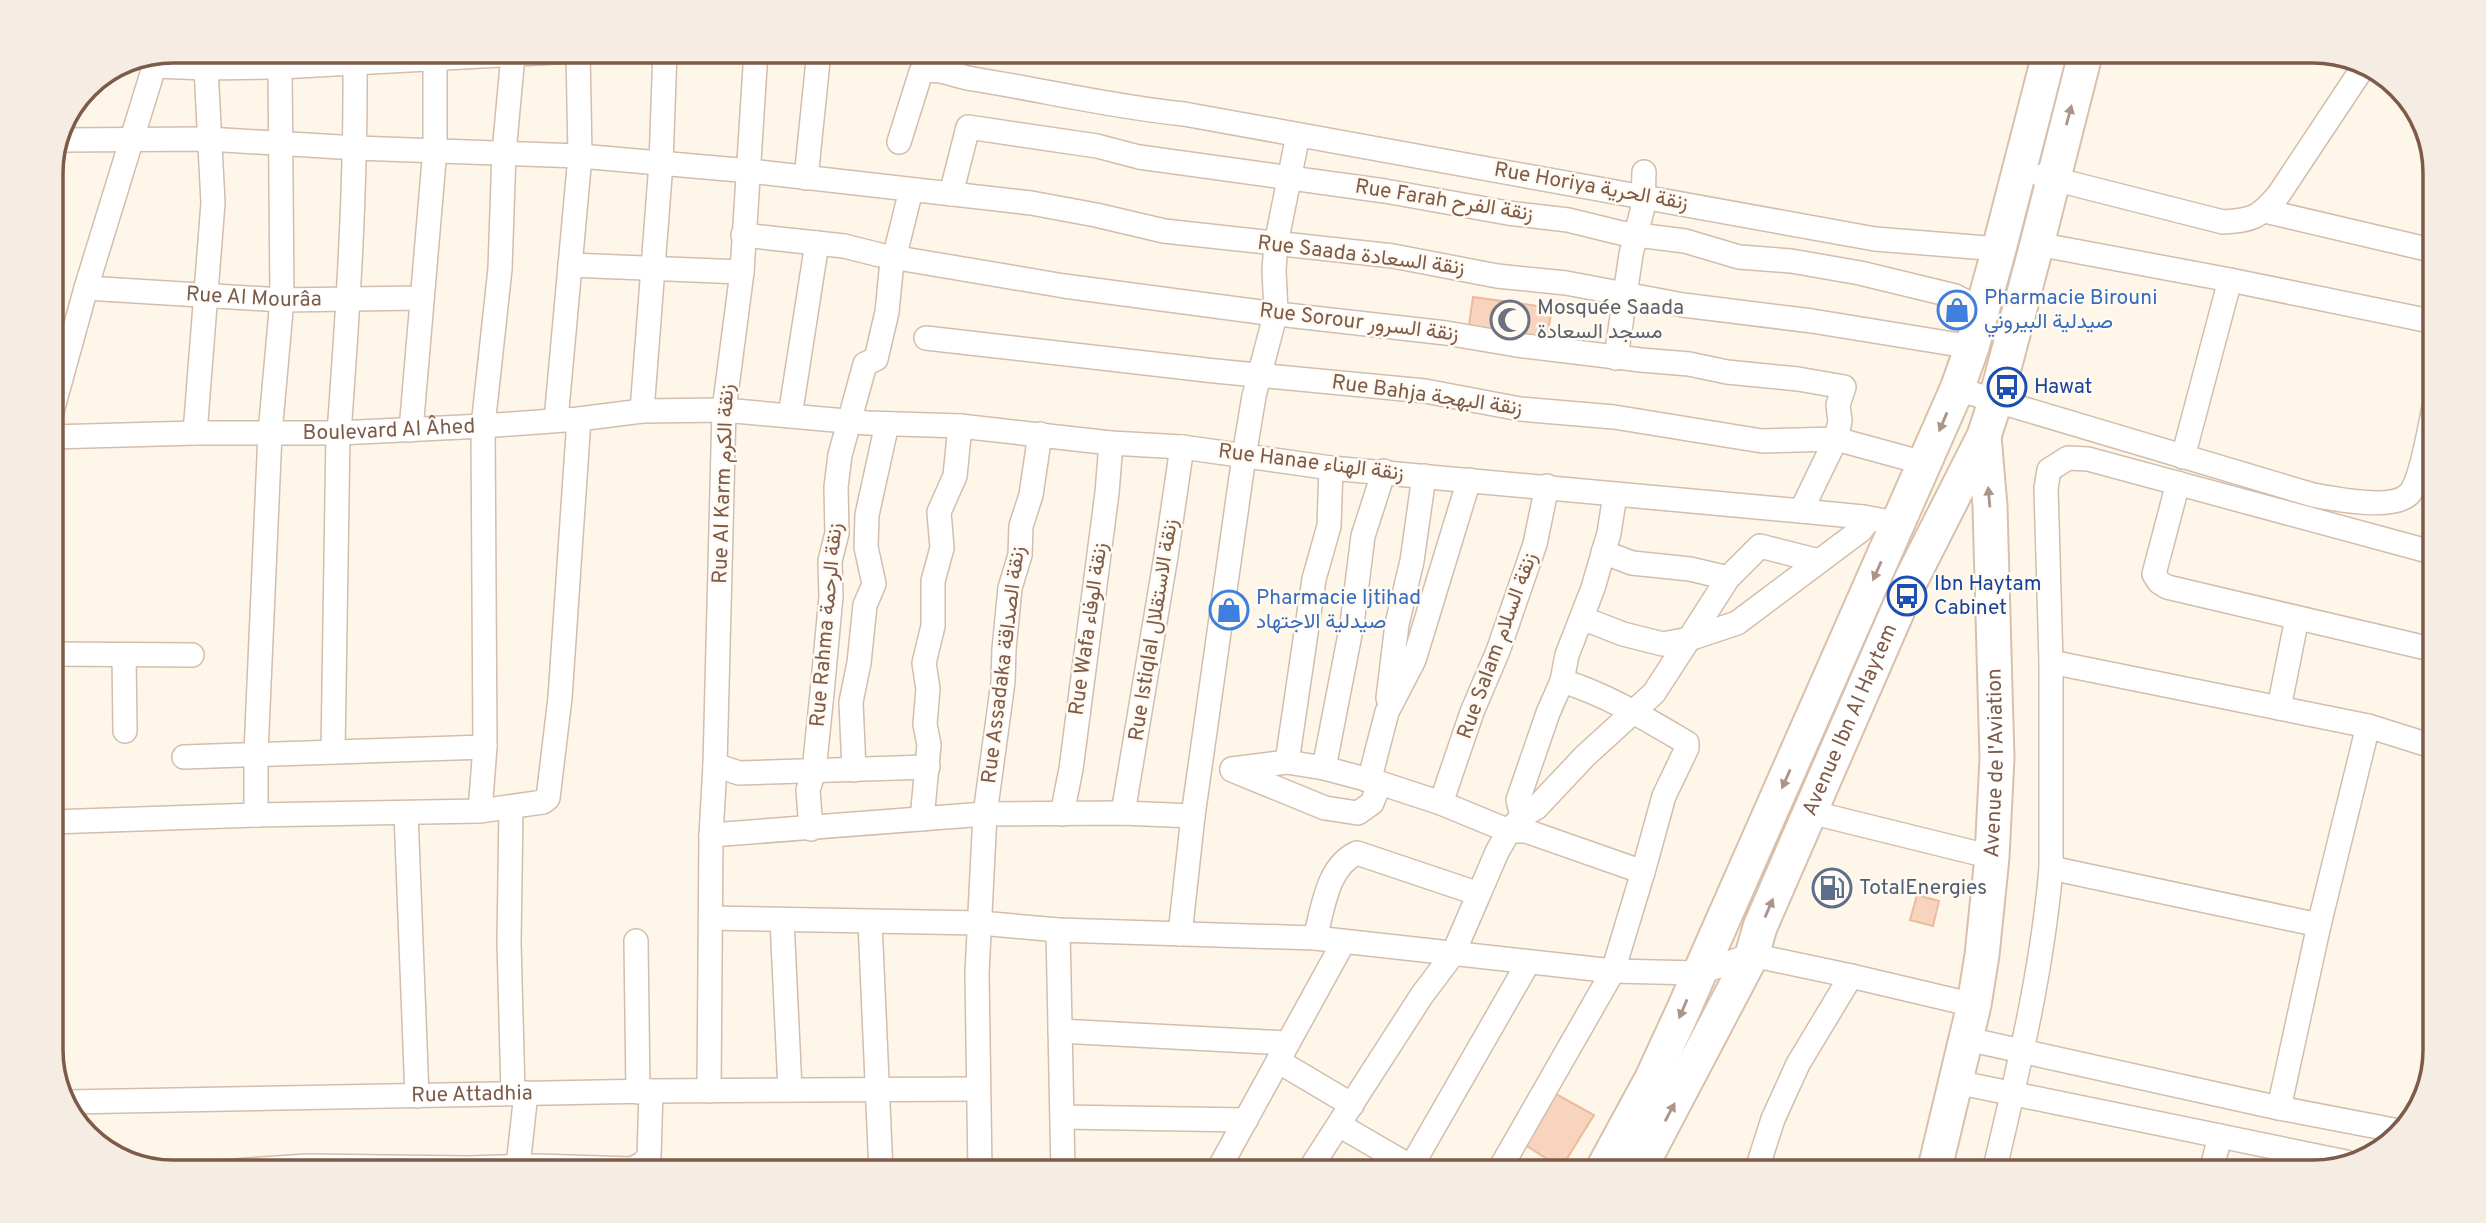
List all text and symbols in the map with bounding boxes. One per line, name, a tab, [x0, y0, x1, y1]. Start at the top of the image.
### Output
one-way arrow	[2064, 104, 2075, 126]
street label: Rue Horiya زنقة الحرية	[1492, 157, 1690, 217]
street label: Rue Farah زنقة الفرح	[1353, 174, 1535, 228]
street label: Rue Saada زنقة السعادة	[1256, 230, 1466, 282]
street label: Rue Al Mourâa	[185, 281, 322, 314]
place label: Pharmacie Birouni صيدلية البيروني	[1984, 285, 2157, 338]
shop icon: Pharmacie Birouni صيدلية البيروني	[1936, 289, 1978, 331]
place label: Mosquée Saada مسجد السعادة	[1537, 295, 1684, 346]
street label: Rue Sorour زنقة السرور	[1258, 297, 1460, 349]
mosque icon: Mosquée Saada مسجد السعادة	[1489, 299, 1531, 341]
bus stop icon: Hawat	[1986, 366, 2028, 408]
street label: Rue Bahja زنقة البهجة	[1330, 369, 1524, 423]
place label: Hawat	[2034, 374, 2092, 401]
street label: Rue Al Karm زنقة الكرم	[707, 384, 741, 584]
one-way arrow	[1937, 412, 1948, 433]
street label: Boulevard Al Âhed	[302, 413, 476, 447]
street label: Rue Hanae زنقة الهناء	[1217, 438, 1405, 488]
one-way arrow	[1984, 486, 1995, 508]
street label: Rue Istiqlal زنقة الاستقلال	[1123, 517, 1185, 743]
street label: Rue Rahma زنقة الرحمة	[805, 522, 849, 728]
street label: Rue Wafa زنقة الوفاء	[1064, 541, 1114, 717]
street label: Rue Assadaka زنقة الصداقة	[976, 545, 1032, 785]
street label: Rue Salam زنقة السلام	[1452, 549, 1544, 743]
one-way arrow	[1871, 560, 1882, 581]
place label: Ibn Haytam Cabinet	[1934, 571, 2042, 622]
bus stop icon: Ibn Haytam Cabinet	[1886, 575, 1928, 617]
place label: Pharmacie Ijtihad صيدلية الاجتهاد	[1256, 585, 1421, 636]
shop icon: Pharmacie Ijtihad صيدلية الاجتهاد	[1208, 589, 1250, 631]
street label: Avenue Ibn Al Haytem	[1796, 620, 1904, 820]
street label: Avenue de l'Aviation	[1978, 668, 2011, 858]
one-way arrow	[1780, 769, 1792, 789]
fuel station icon: TotalEnergies	[1811, 867, 1853, 909]
place label: TotalEnergies	[1859, 875, 1987, 902]
one-way arrow	[1763, 897, 1774, 918]
one-way arrow	[1677, 999, 1689, 1019]
street label: Rue Attadhia	[411, 1080, 533, 1109]
one-way arrow	[1664, 1102, 1676, 1122]

